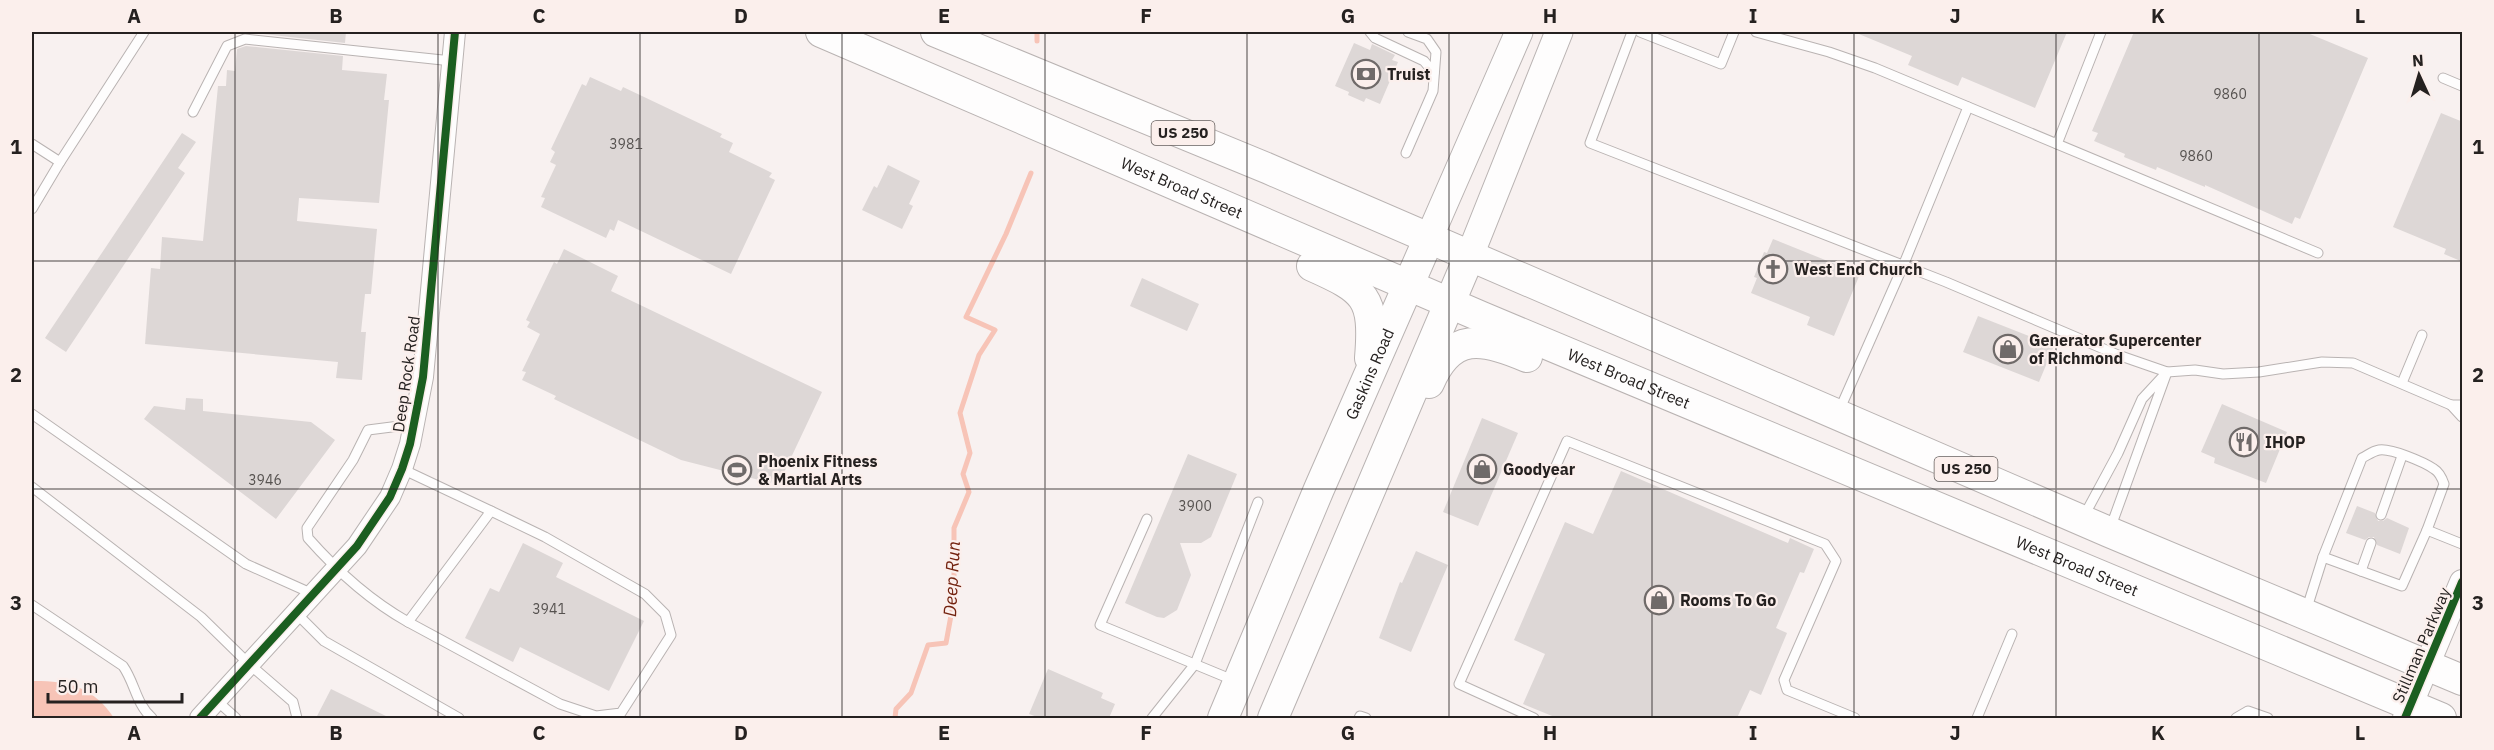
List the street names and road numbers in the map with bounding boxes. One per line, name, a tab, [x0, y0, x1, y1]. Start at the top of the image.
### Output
road number: US 250	[1152, 121, 1214, 145]
street label: West Broad Street	[1118, 153, 1246, 223]
street label: Deep Rock Road	[388, 314, 424, 434]
street label: Gaskins Road	[1341, 325, 1398, 422]
street label: West Broad Street	[1565, 344, 1693, 413]
road number: US 250	[1934, 457, 1998, 481]
street label: West Broad Street	[2013, 531, 2141, 600]
street label: Stillman Parkway	[2388, 584, 2454, 706]

